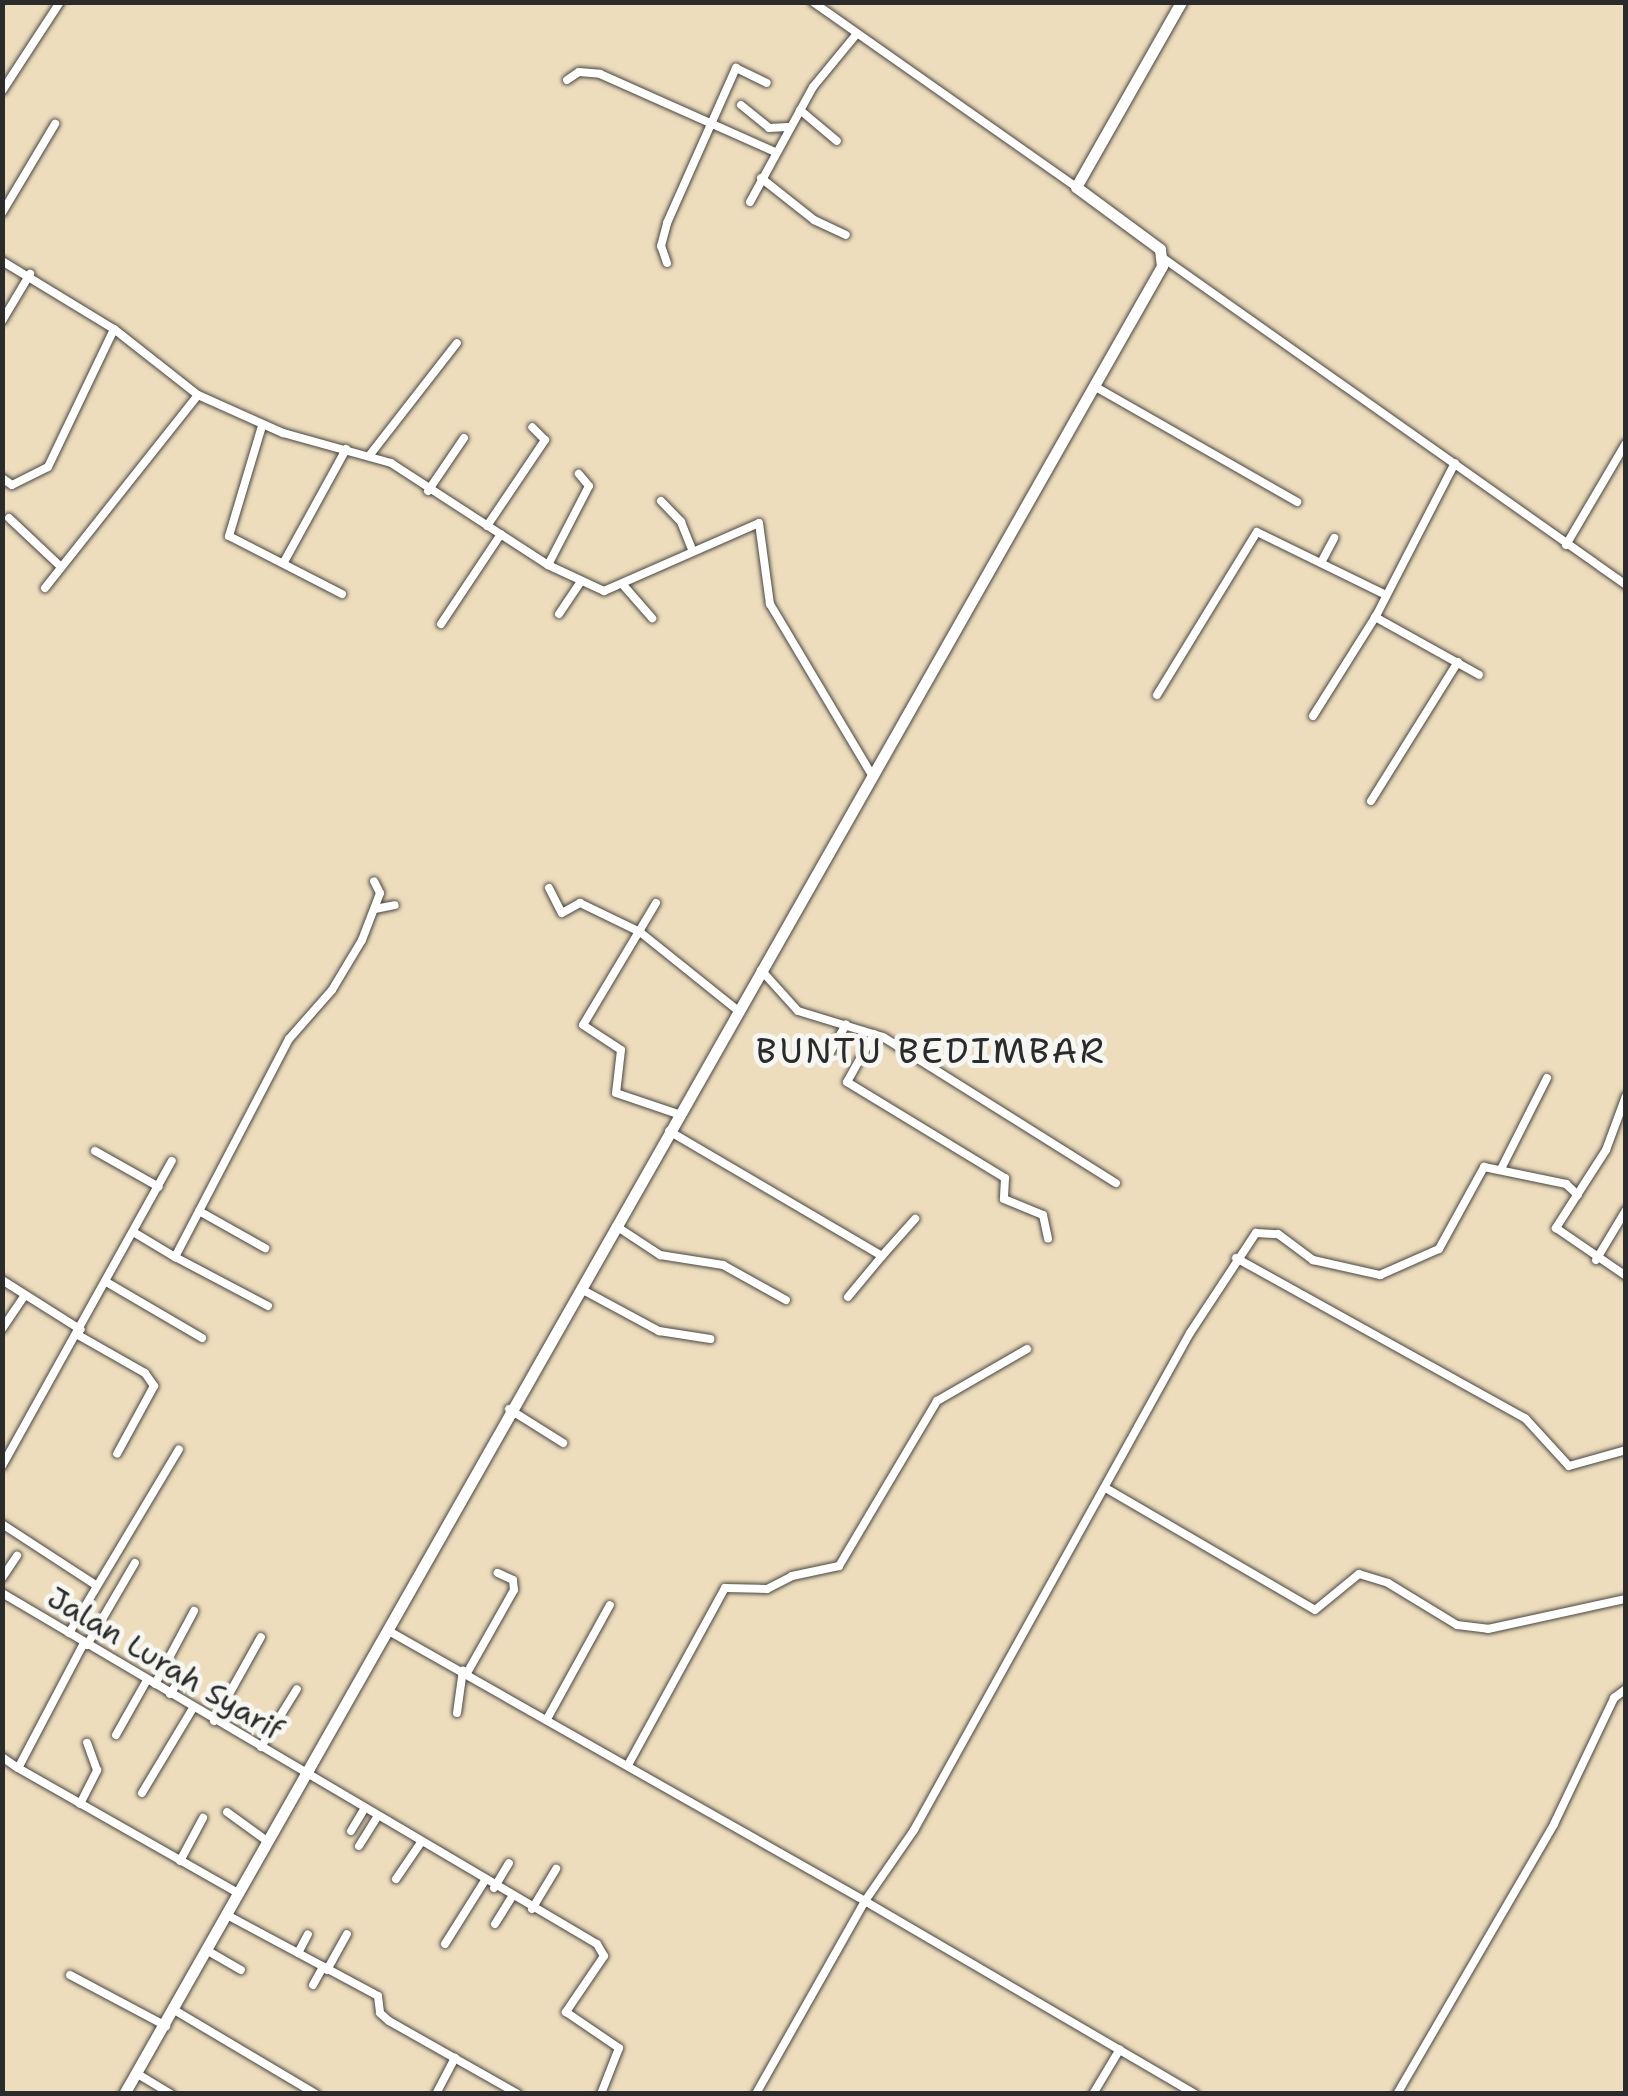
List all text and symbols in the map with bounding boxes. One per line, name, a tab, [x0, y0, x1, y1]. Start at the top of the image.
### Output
district label: BUNTU BEDIMBAR	[756, 1030, 1106, 1072]
street label: Jalan Lurah Syarif	[41, 1580, 289, 1748]

